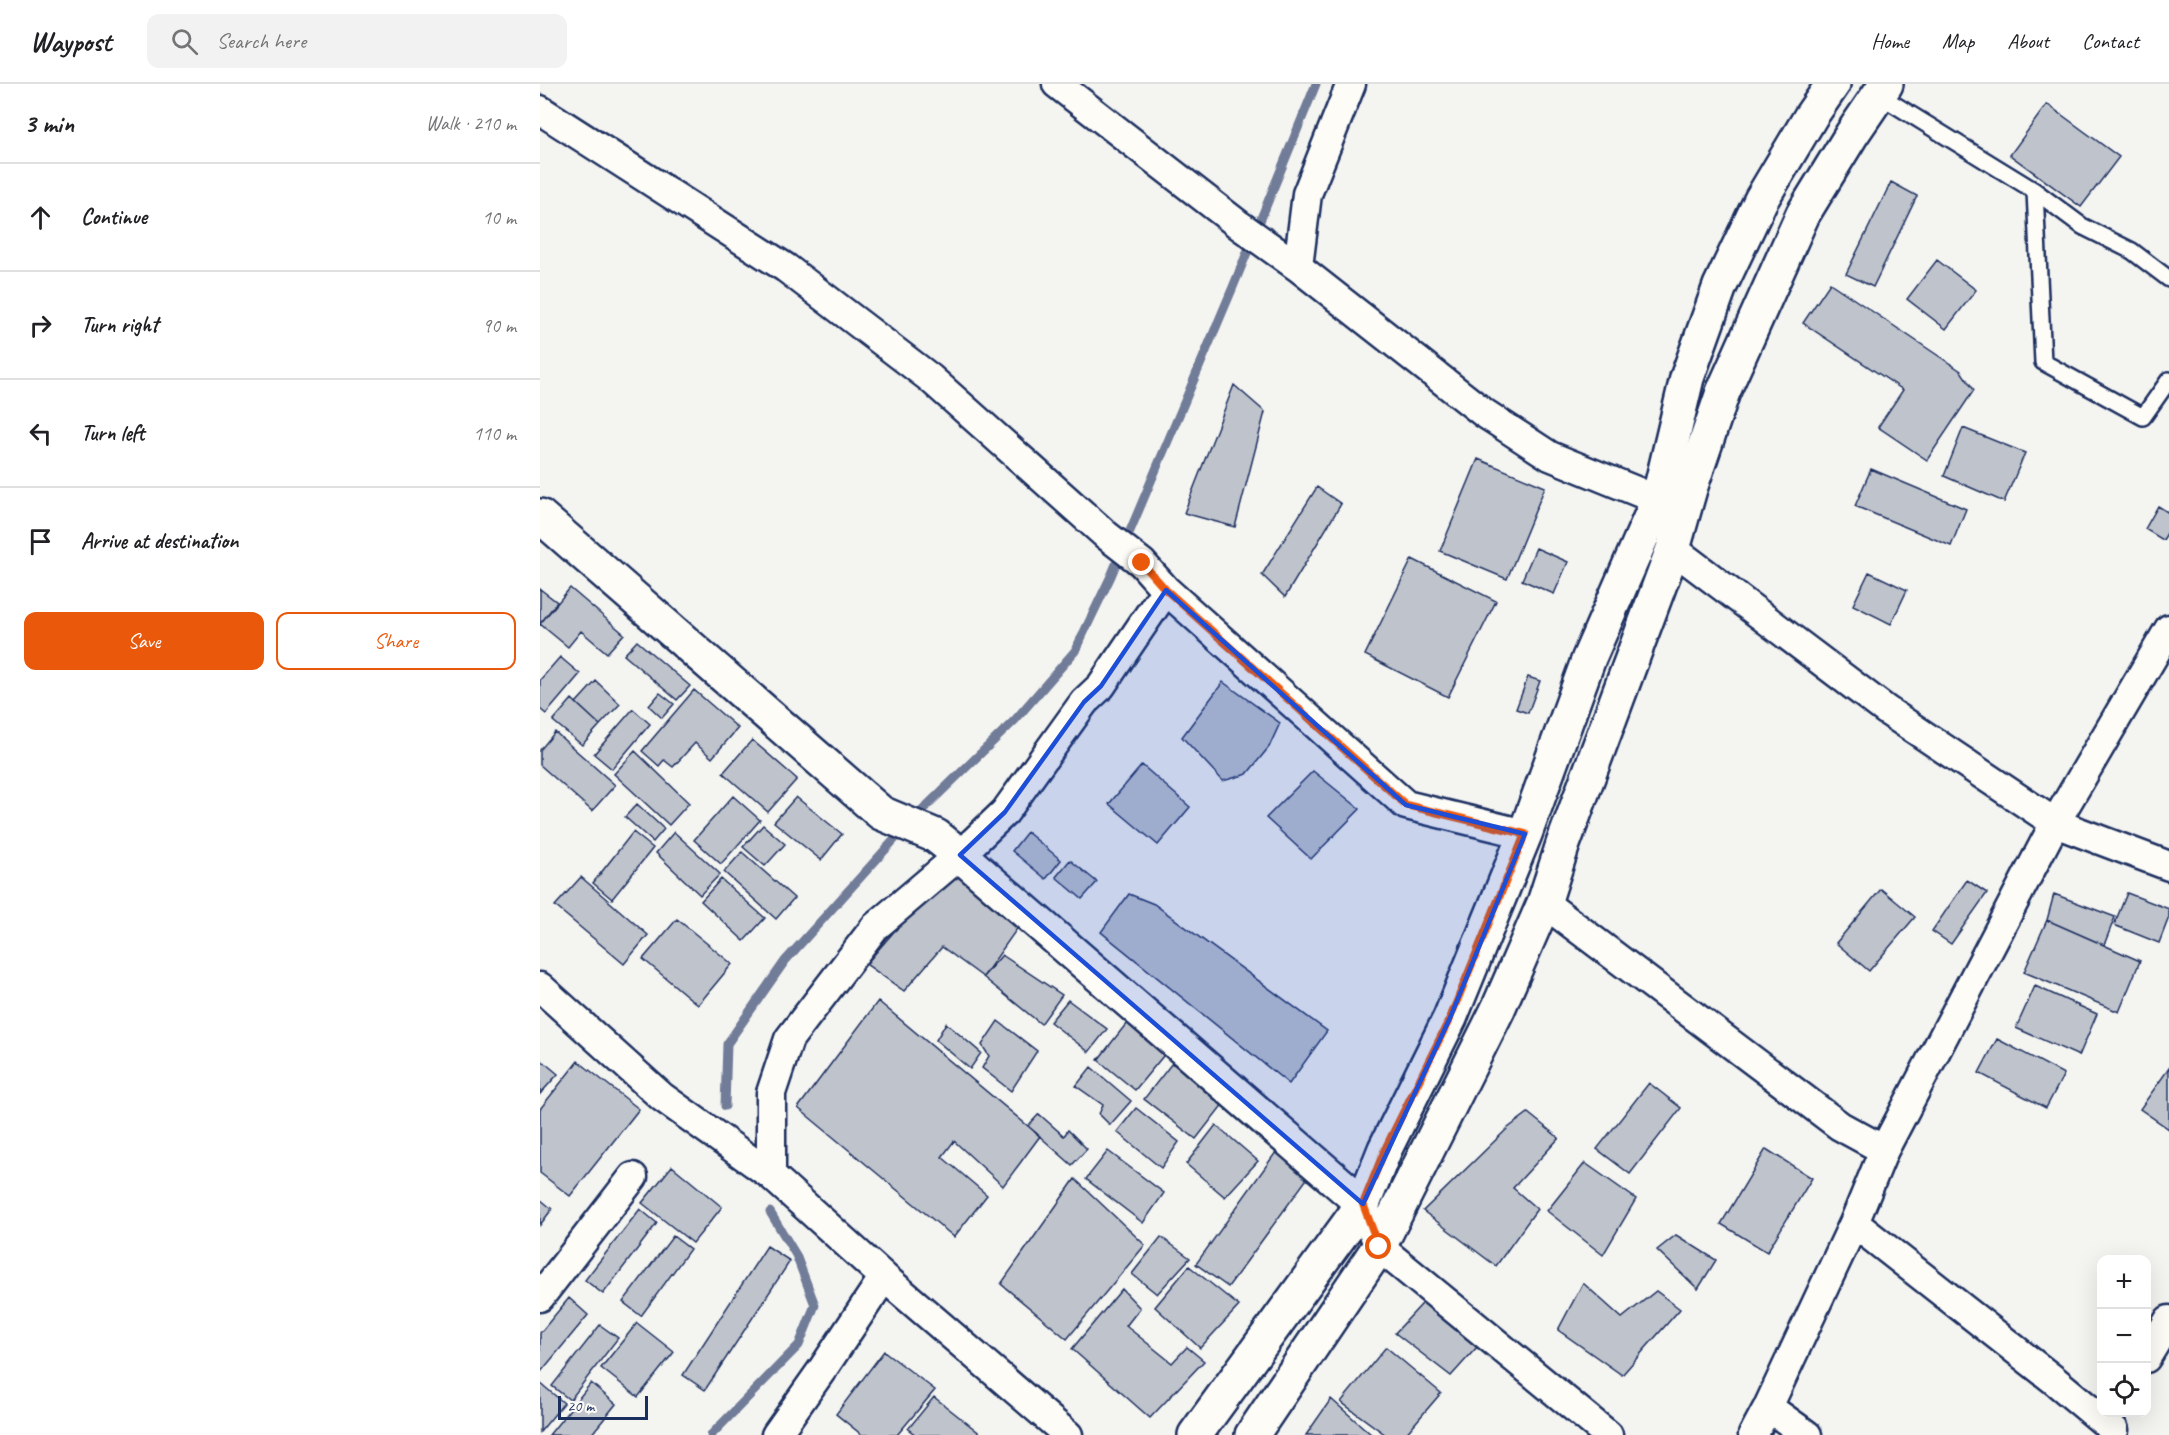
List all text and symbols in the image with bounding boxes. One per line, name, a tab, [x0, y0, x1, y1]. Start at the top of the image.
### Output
search box	[147, 14, 567, 68]
text: Waypost	[30, 24, 111, 59]
icon: search	[168, 25, 201, 58]
text: Search here	[216, 27, 306, 55]
text: Home	[1871, 28, 1909, 54]
text: Map	[1942, 28, 1974, 54]
text: About	[2007, 28, 2049, 54]
text: Contact	[2082, 28, 2139, 54]
text: 3 min	[24, 107, 74, 140]
text: Walk · 210 m	[426, 111, 516, 136]
icon: ahead	[24, 201, 57, 234]
text: Continue	[81, 203, 147, 231]
text: 10 m	[482, 205, 516, 230]
icon: right	[24, 309, 57, 342]
text: Turn right	[81, 311, 158, 339]
text: 90 m	[482, 313, 516, 338]
icon: left	[24, 417, 57, 450]
text: Turn left	[81, 419, 145, 447]
text: 110 m	[473, 421, 516, 446]
icon: arrive	[24, 525, 57, 558]
text: Arrive at destination	[81, 527, 238, 555]
route end	[1128, 549, 1154, 575]
button: Save	[24, 612, 264, 670]
button: Share	[276, 612, 516, 670]
route start	[1365, 1233, 1391, 1259]
map controls	[2097, 1255, 2151, 1417]
button: +	[2097, 1255, 2151, 1309]
button: −	[2097, 1309, 2151, 1363]
button: locate	[2097, 1363, 2151, 1417]
scale bar	[558, 1393, 648, 1420]
text: 20 m	[567, 1396, 594, 1416]

